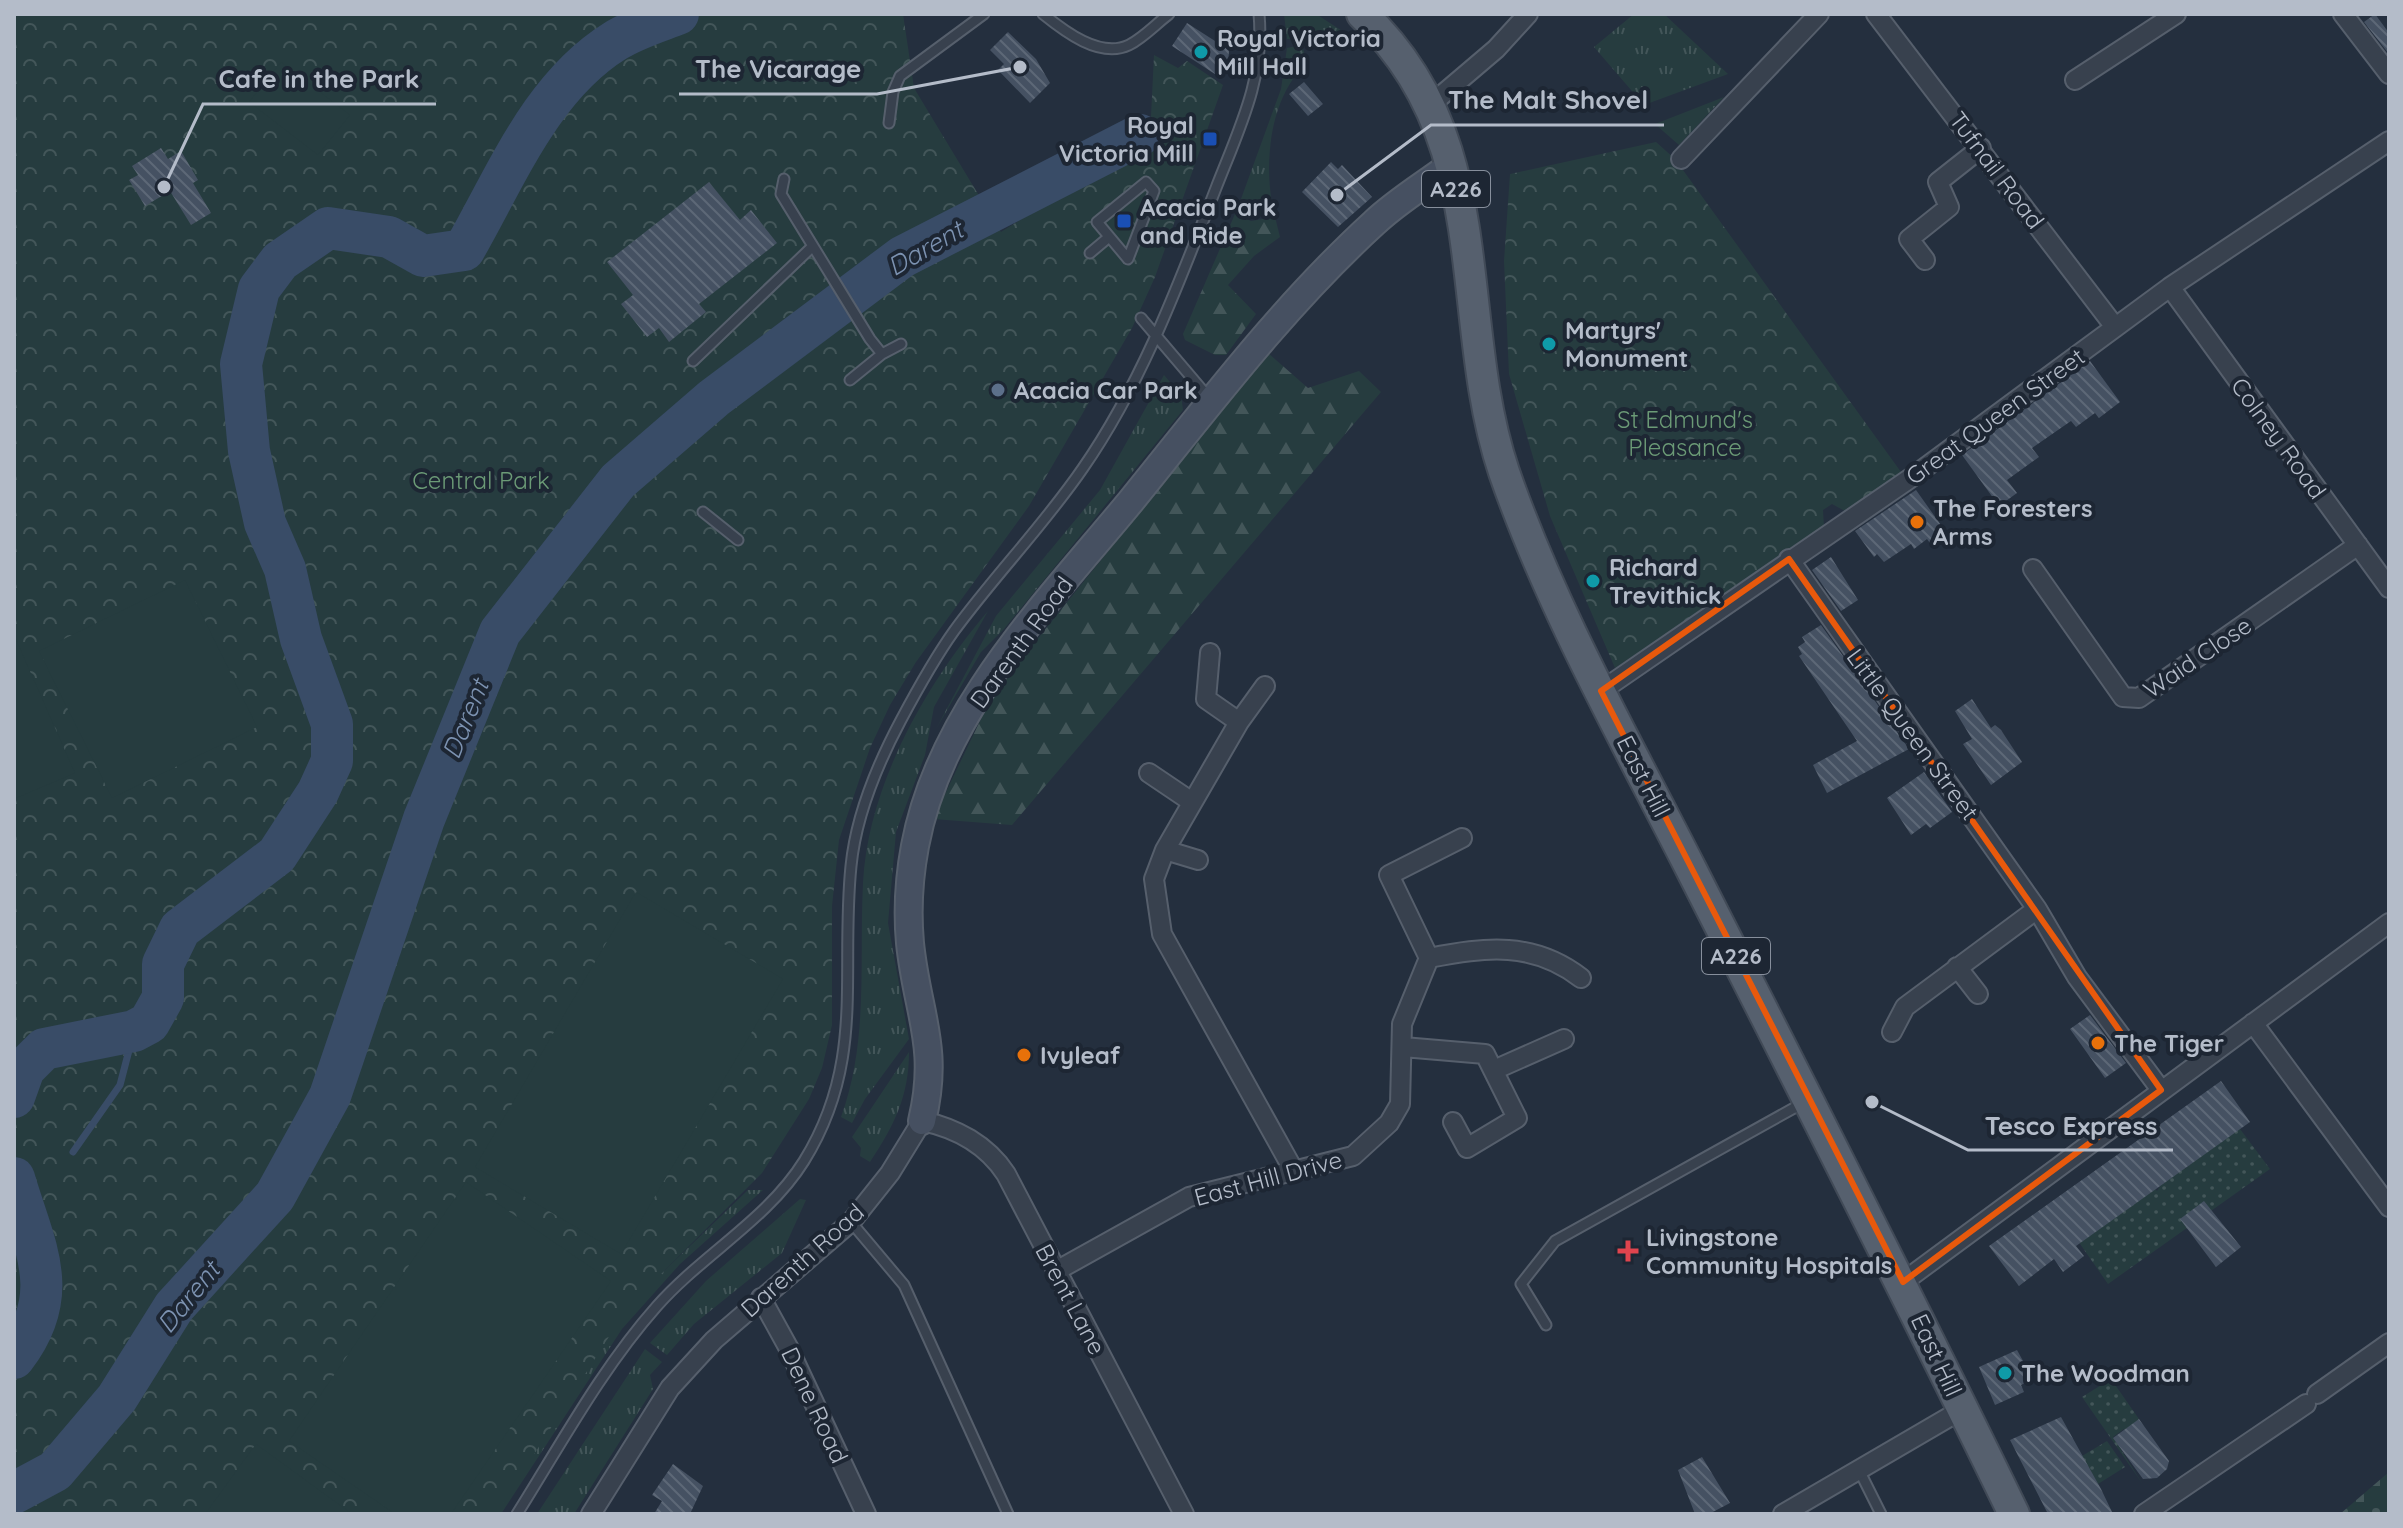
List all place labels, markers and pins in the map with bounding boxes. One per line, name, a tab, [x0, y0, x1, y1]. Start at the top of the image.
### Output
place label: Royal Victoria Mill Hall	[1217, 23, 1381, 81]
marker: Royal Victoria Mill Hall	[1192, 43, 1210, 61]
callout: The Vicarage	[679, 44, 877, 94]
callout: Cafe in the Park	[203, 54, 436, 104]
callout: The Malt Shovel	[1431, 75, 1664, 125]
place label: Royal Victoria Mill	[1059, 110, 1194, 168]
marker: Royal Victoria Mill	[1201, 130, 1219, 148]
place label: Acacia Park and Ride	[1140, 192, 1276, 250]
marker: Acacia Park and Ride	[1115, 212, 1133, 230]
place label: Martyrs' Monument	[1565, 315, 1688, 373]
marker: Martyrs' Monument	[1540, 335, 1558, 353]
place label: Acacia Car Park	[1014, 375, 1198, 405]
marker: Acacia Car Park	[989, 381, 1007, 399]
place label: The Foresters Arms	[1933, 493, 2093, 551]
marker: The Foresters Arms	[1908, 513, 1926, 531]
place label: Richard Trevithick	[1609, 552, 1721, 610]
marker: Richard Trevithick	[1584, 572, 1602, 590]
place label: The Tiger	[2114, 1028, 2224, 1058]
marker: The Tiger	[2089, 1034, 2107, 1052]
place label: Ivyleaf	[1040, 1040, 1121, 1070]
marker: Ivyleaf	[1015, 1046, 1033, 1064]
callout: Tesco Express	[1968, 1100, 2173, 1150]
place label: Livingstone Community Hospitals	[1646, 1222, 1892, 1280]
marker: Livingstone Community Hospitals	[1617, 1240, 1639, 1262]
place label: The Woodman	[2021, 1358, 2190, 1388]
marker: The Woodman	[1996, 1364, 2014, 1382]

